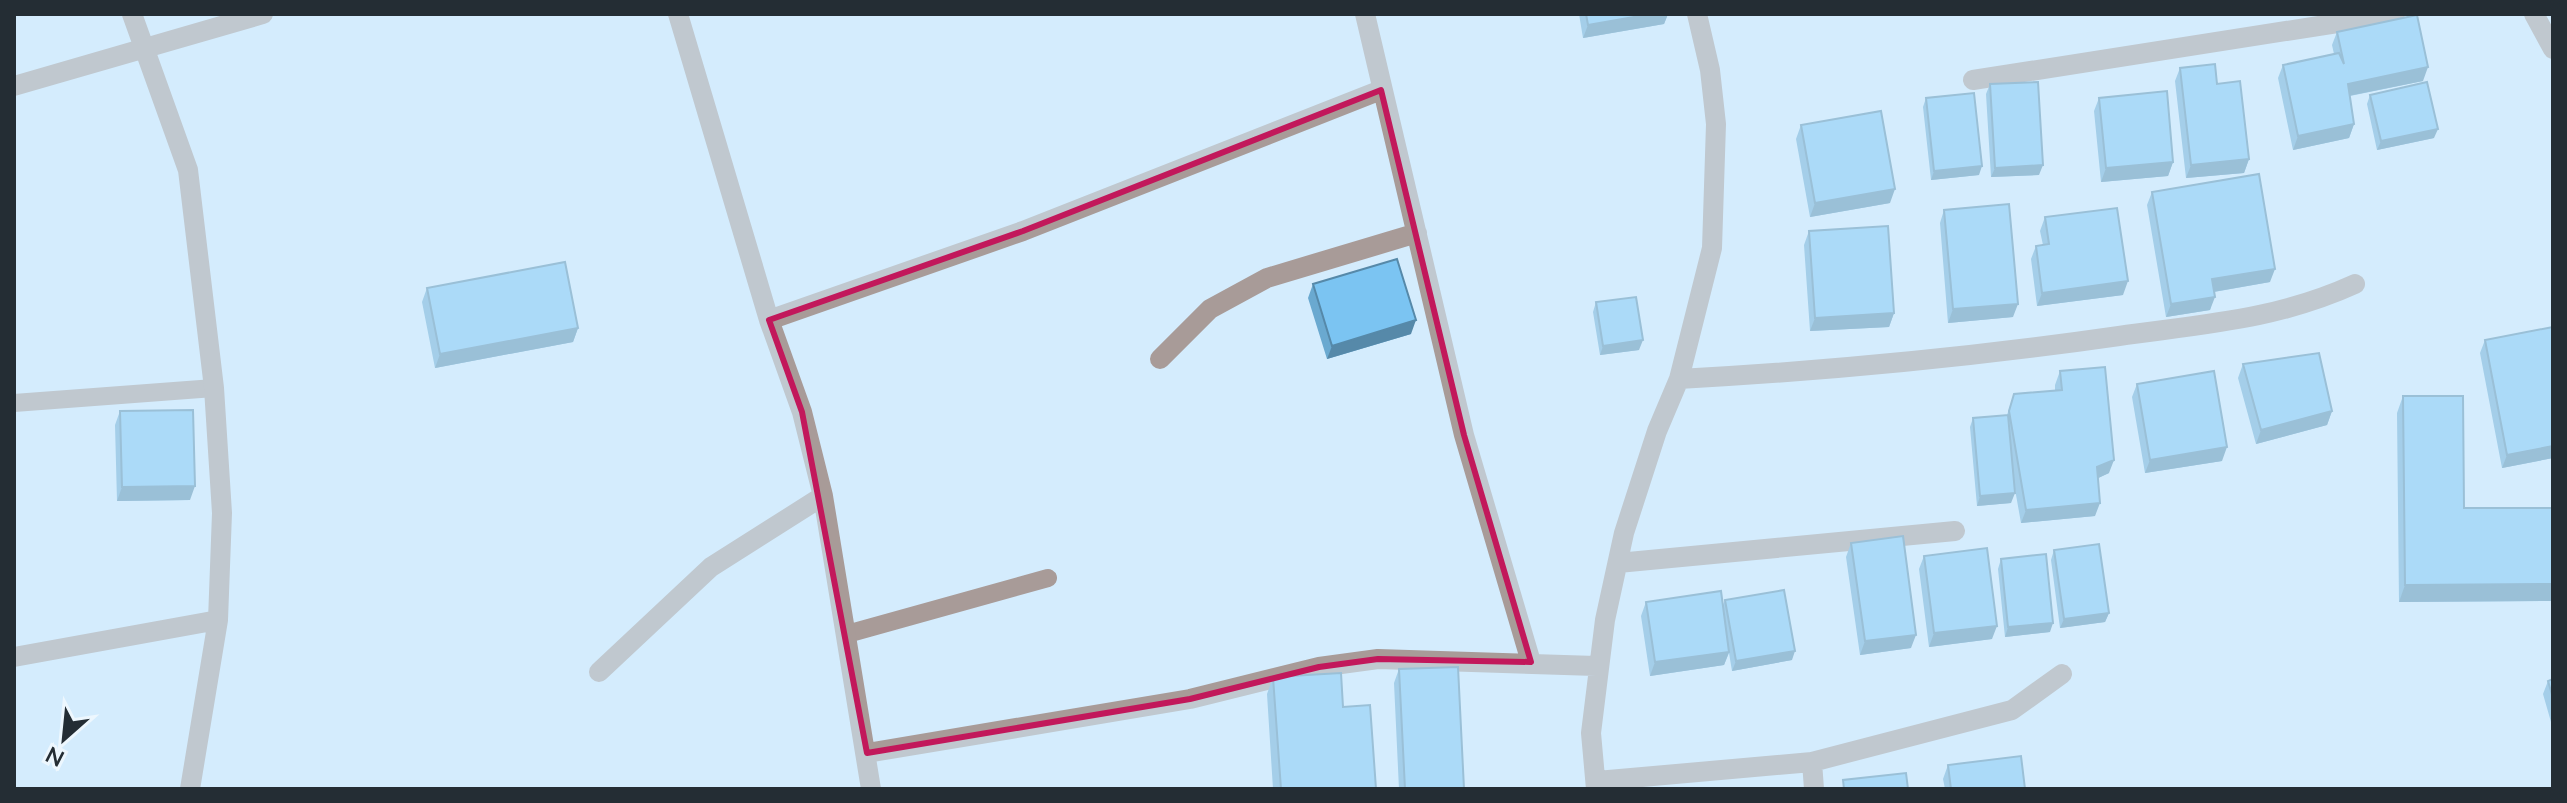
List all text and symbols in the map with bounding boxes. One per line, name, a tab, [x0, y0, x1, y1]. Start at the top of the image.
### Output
north arrow	[24, 699, 104, 779]
text: N	[41, 741, 68, 773]

